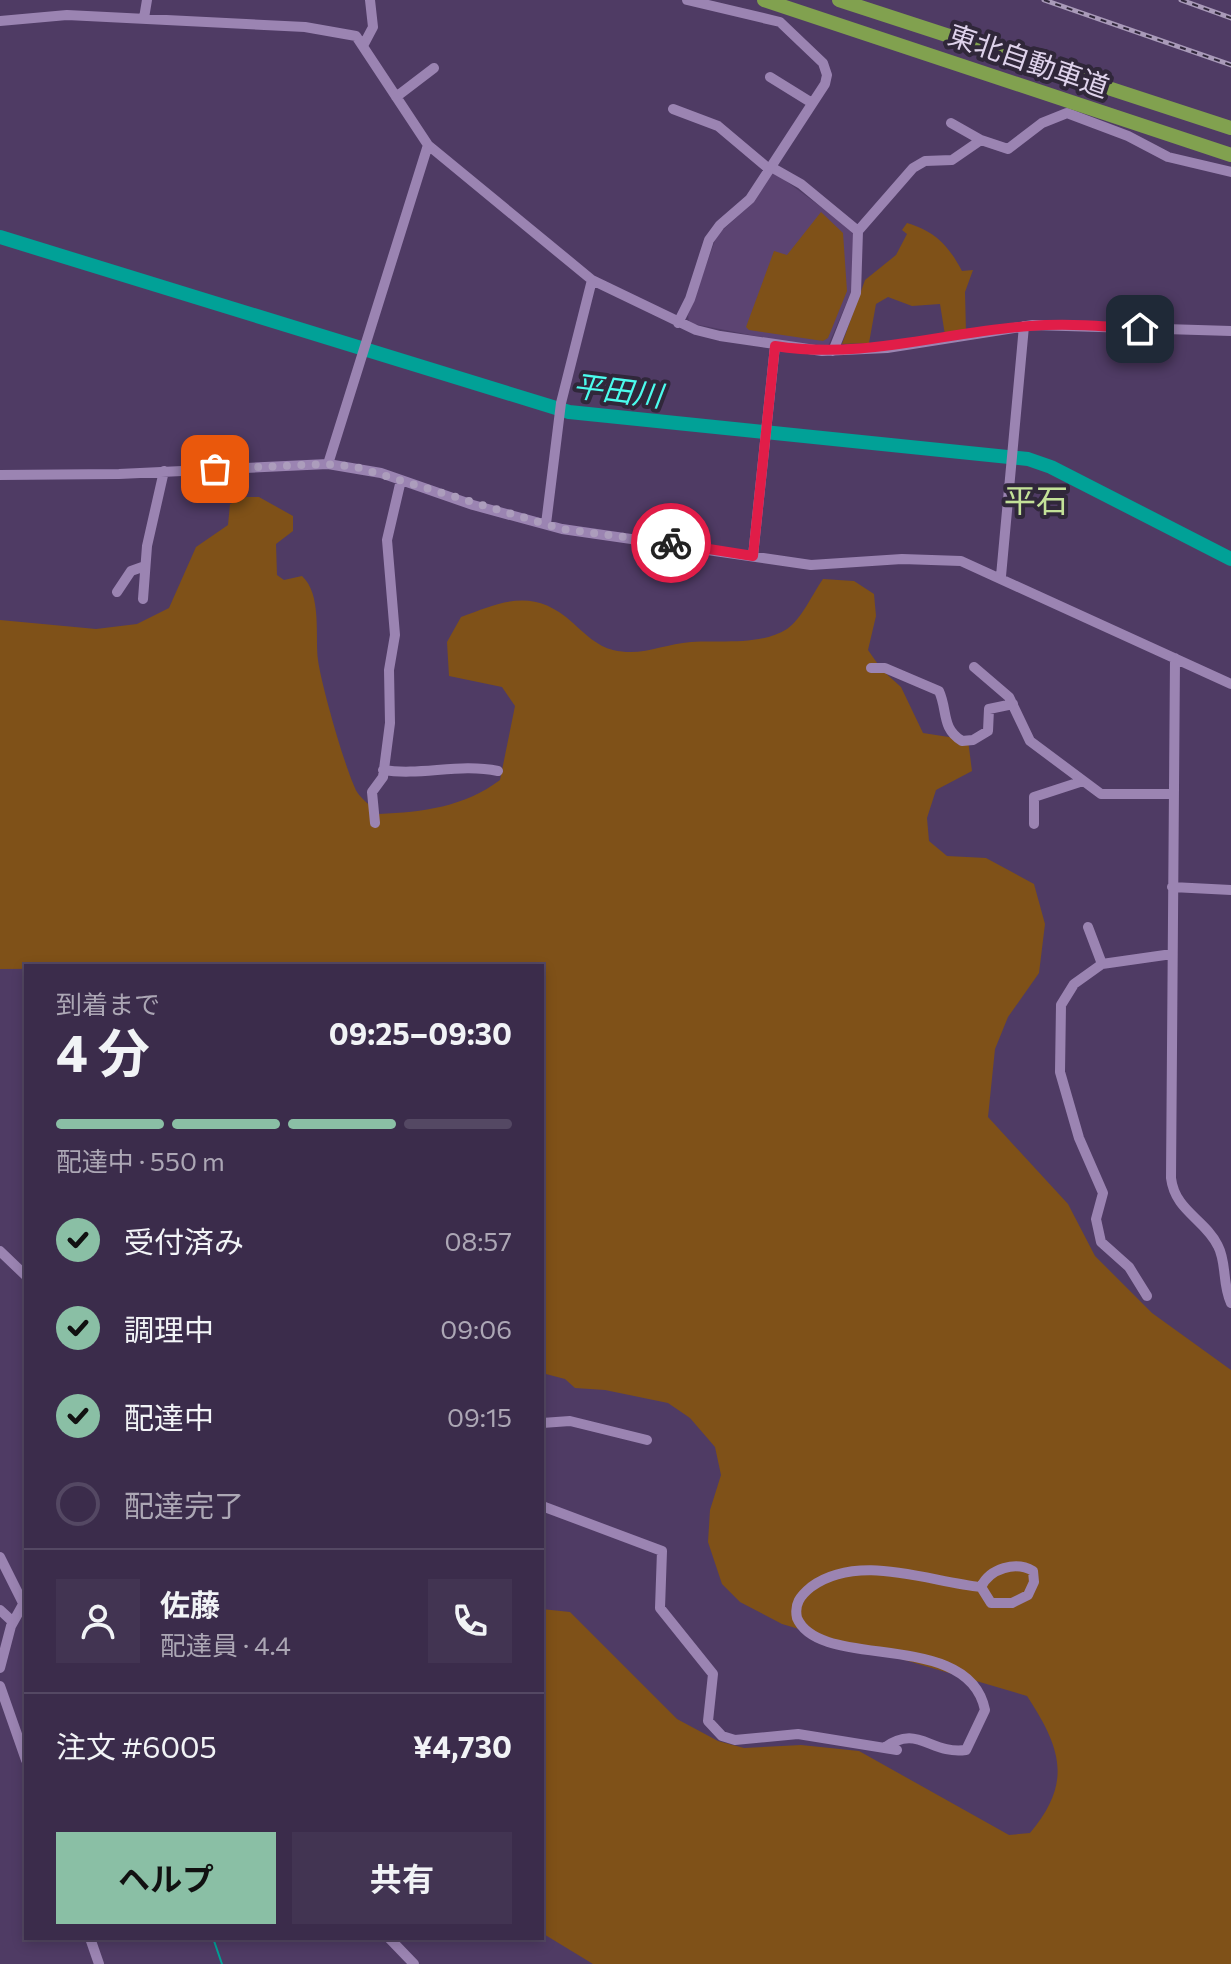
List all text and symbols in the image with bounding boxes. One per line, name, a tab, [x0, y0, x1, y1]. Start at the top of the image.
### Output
street label: 東北自動車道	[944, 17, 1114, 103]
pin	[1106, 295, 1174, 363]
icon: home	[1118, 307, 1162, 351]
water label: 平田川	[571, 365, 668, 413]
pin	[181, 435, 249, 503]
icon: bag	[193, 447, 237, 491]
district label: 平石	[1004, 479, 1068, 519]
courier	[631, 503, 711, 583]
icon: bike	[649, 521, 693, 565]
text: 到着まで	[56, 988, 160, 1019]
text: 09:25–09:30	[329, 1014, 512, 1051]
text: 4 分	[56, 1019, 150, 1083]
text: 配達中 · 550 m	[56, 1145, 225, 1176]
icon: check	[56, 1218, 100, 1262]
text: 受付済み	[124, 1222, 244, 1259]
text: 08:57	[444, 1225, 512, 1256]
icon: check	[56, 1306, 100, 1350]
text: 調理中	[124, 1310, 214, 1347]
text: 09:06	[440, 1313, 512, 1344]
icon: check	[56, 1394, 100, 1438]
text: 配達中	[124, 1398, 214, 1435]
text: 09:15	[447, 1401, 512, 1432]
text: 配達完了	[124, 1486, 244, 1523]
button: person	[56, 1579, 140, 1663]
button: phone	[428, 1579, 512, 1663]
text: 佐藤	[160, 1585, 220, 1622]
text: 配達員 · 4.4	[160, 1629, 291, 1660]
text: 注文 #6005	[56, 1727, 217, 1764]
text: ¥4,730	[413, 1727, 512, 1764]
button: ヘルプ	[56, 1832, 276, 1924]
button: 共有	[292, 1832, 512, 1924]

